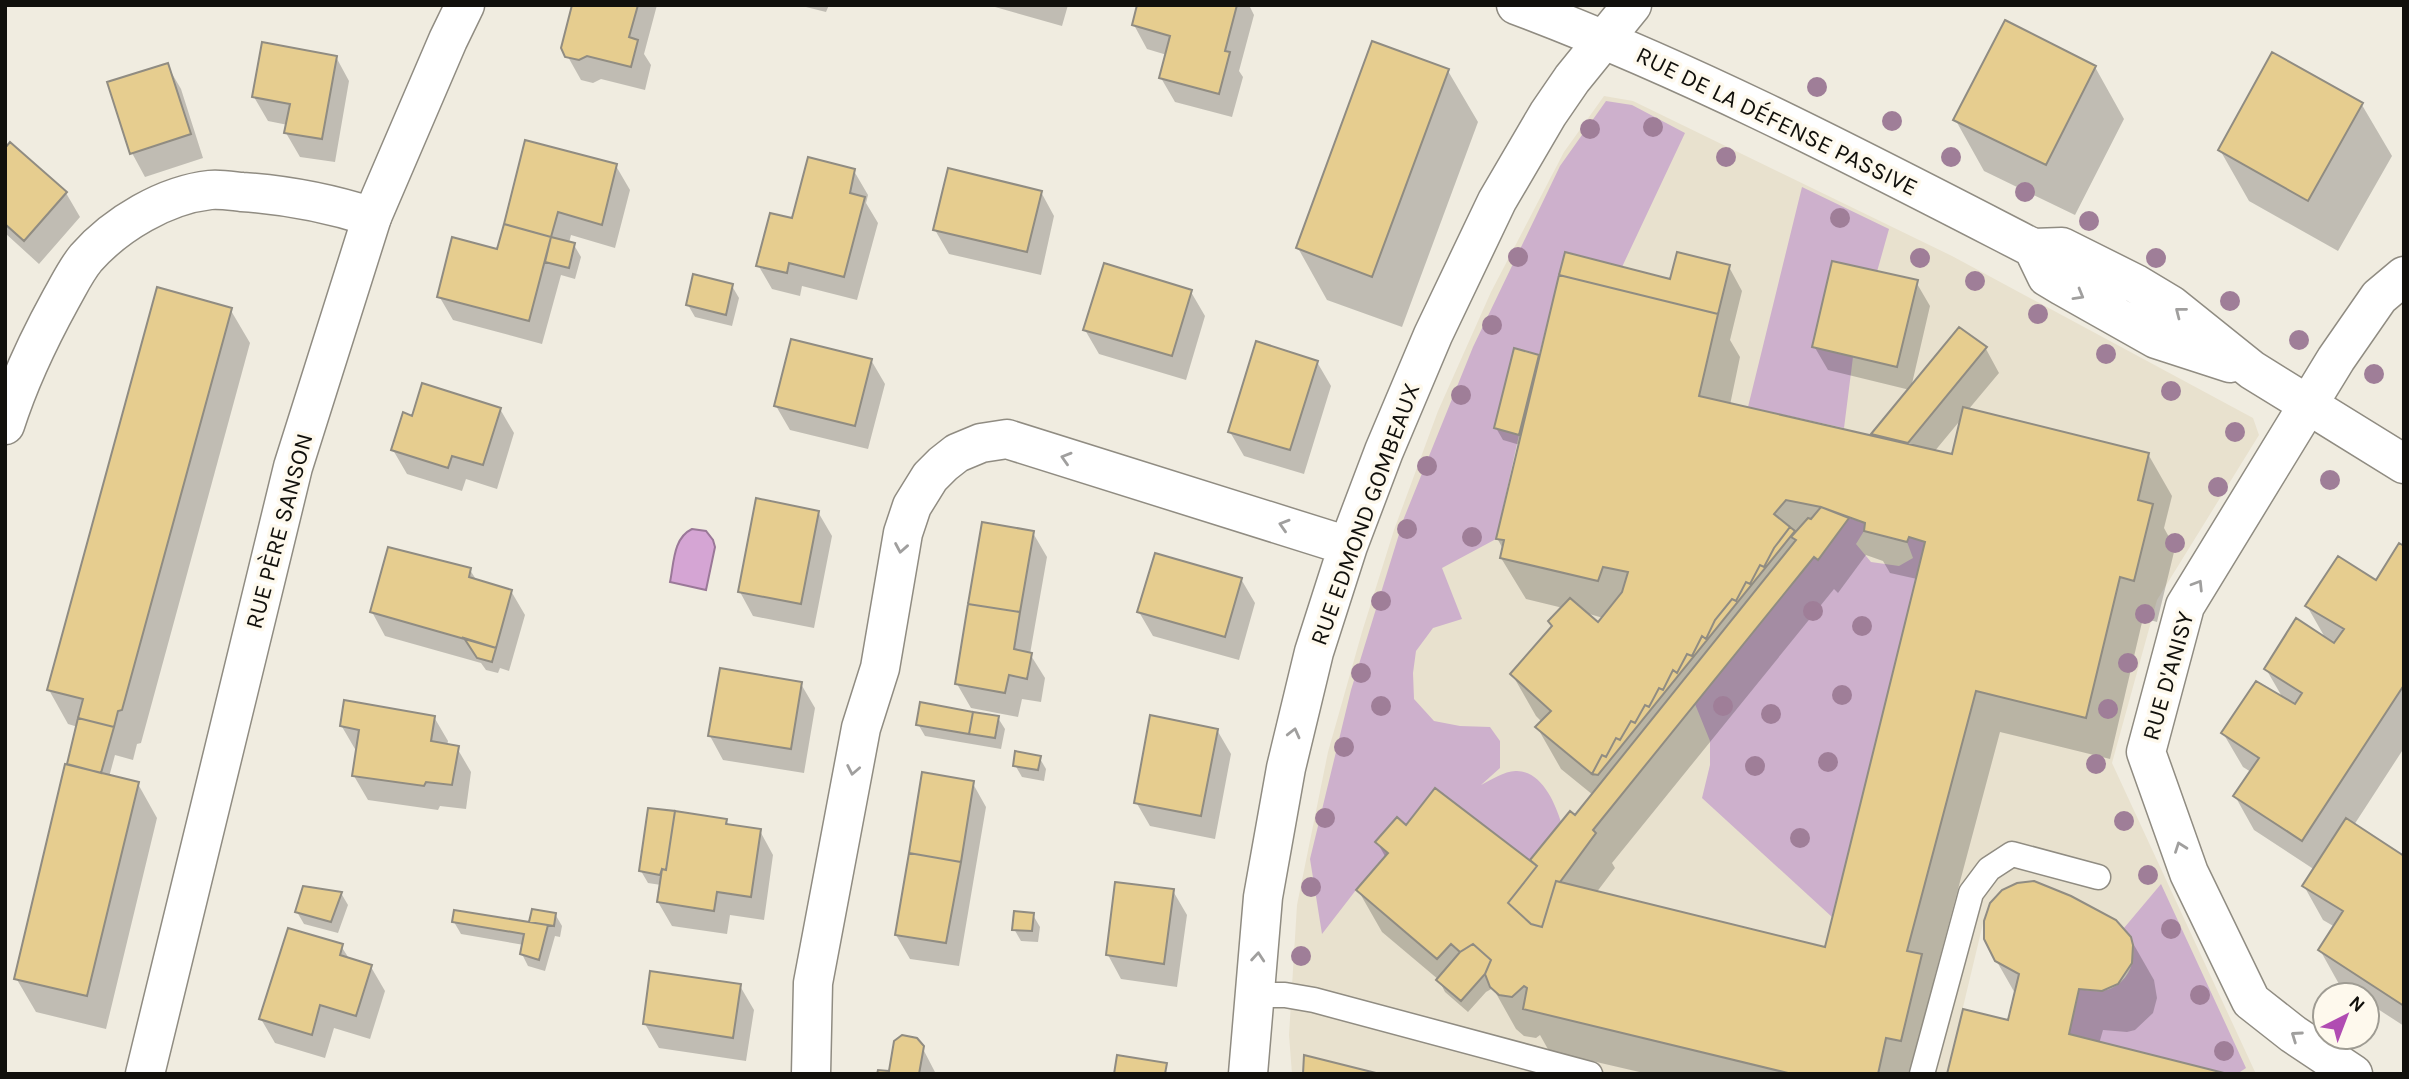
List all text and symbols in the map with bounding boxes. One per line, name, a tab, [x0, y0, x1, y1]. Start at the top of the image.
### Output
street label: RUE DE LA DÉFENSE PASSIVE	[1632, 40, 1923, 201]
one-way arrow	[2071, 287, 2084, 300]
one-way arrow	[2175, 308, 2188, 320]
street label: RUE EDMOND GOMBEAUX	[1304, 379, 1426, 649]
street label: RUE PÈRE SANSON	[238, 430, 319, 632]
one-way arrow	[1060, 451, 1072, 466]
one-way arrow	[1278, 518, 1290, 533]
one-way arrow	[894, 542, 909, 553]
one-way arrow	[2190, 579, 2203, 592]
street label: RUE D'ANISY	[2136, 608, 2200, 744]
one-way arrow	[1286, 727, 1300, 739]
one-way arrow	[846, 764, 861, 776]
one-way arrow	[2174, 841, 2188, 853]
one-way arrow	[1250, 951, 1265, 963]
north arrow	[2311, 981, 2381, 1051]
text: N	[2344, 991, 2369, 1017]
one-way arrow	[2291, 1032, 2304, 1044]

